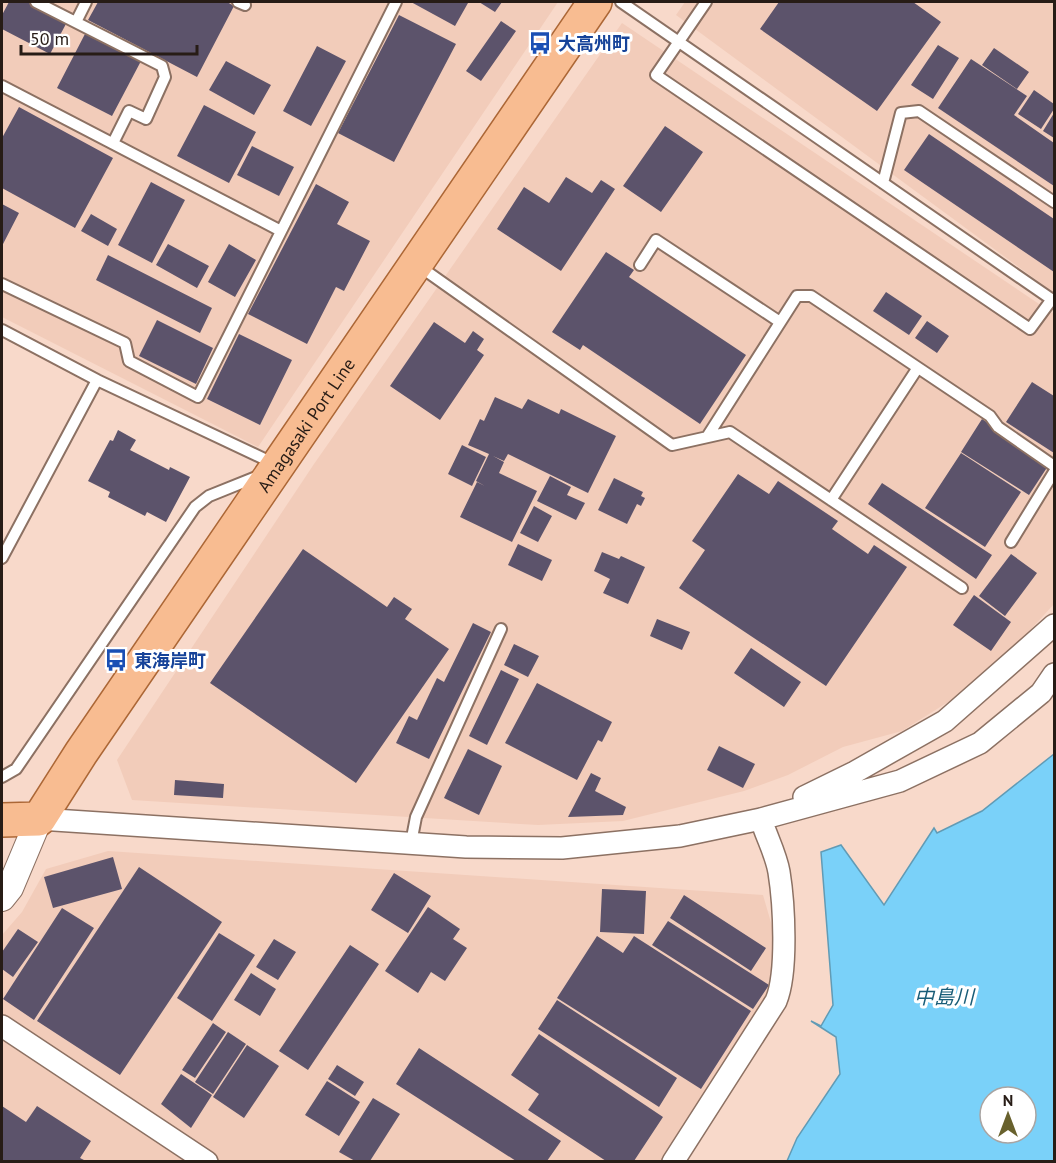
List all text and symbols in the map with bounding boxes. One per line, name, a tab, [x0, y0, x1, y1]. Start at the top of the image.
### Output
scale bar	[21, 18, 196, 56]
text: 50 m	[30, 27, 69, 50]
bus stop icon: 大高州町	[527, 30, 553, 56]
place label: 大高州町	[558, 32, 630, 55]
street label: Amagasaki Port Line	[252, 353, 360, 496]
bus stop icon: 東海岸町	[103, 647, 129, 673]
place label: 東海岸町	[134, 649, 206, 672]
water label: 中島川	[914, 984, 976, 1010]
north arrow	[978, 1085, 1038, 1145]
text: N	[1003, 1090, 1013, 1110]

